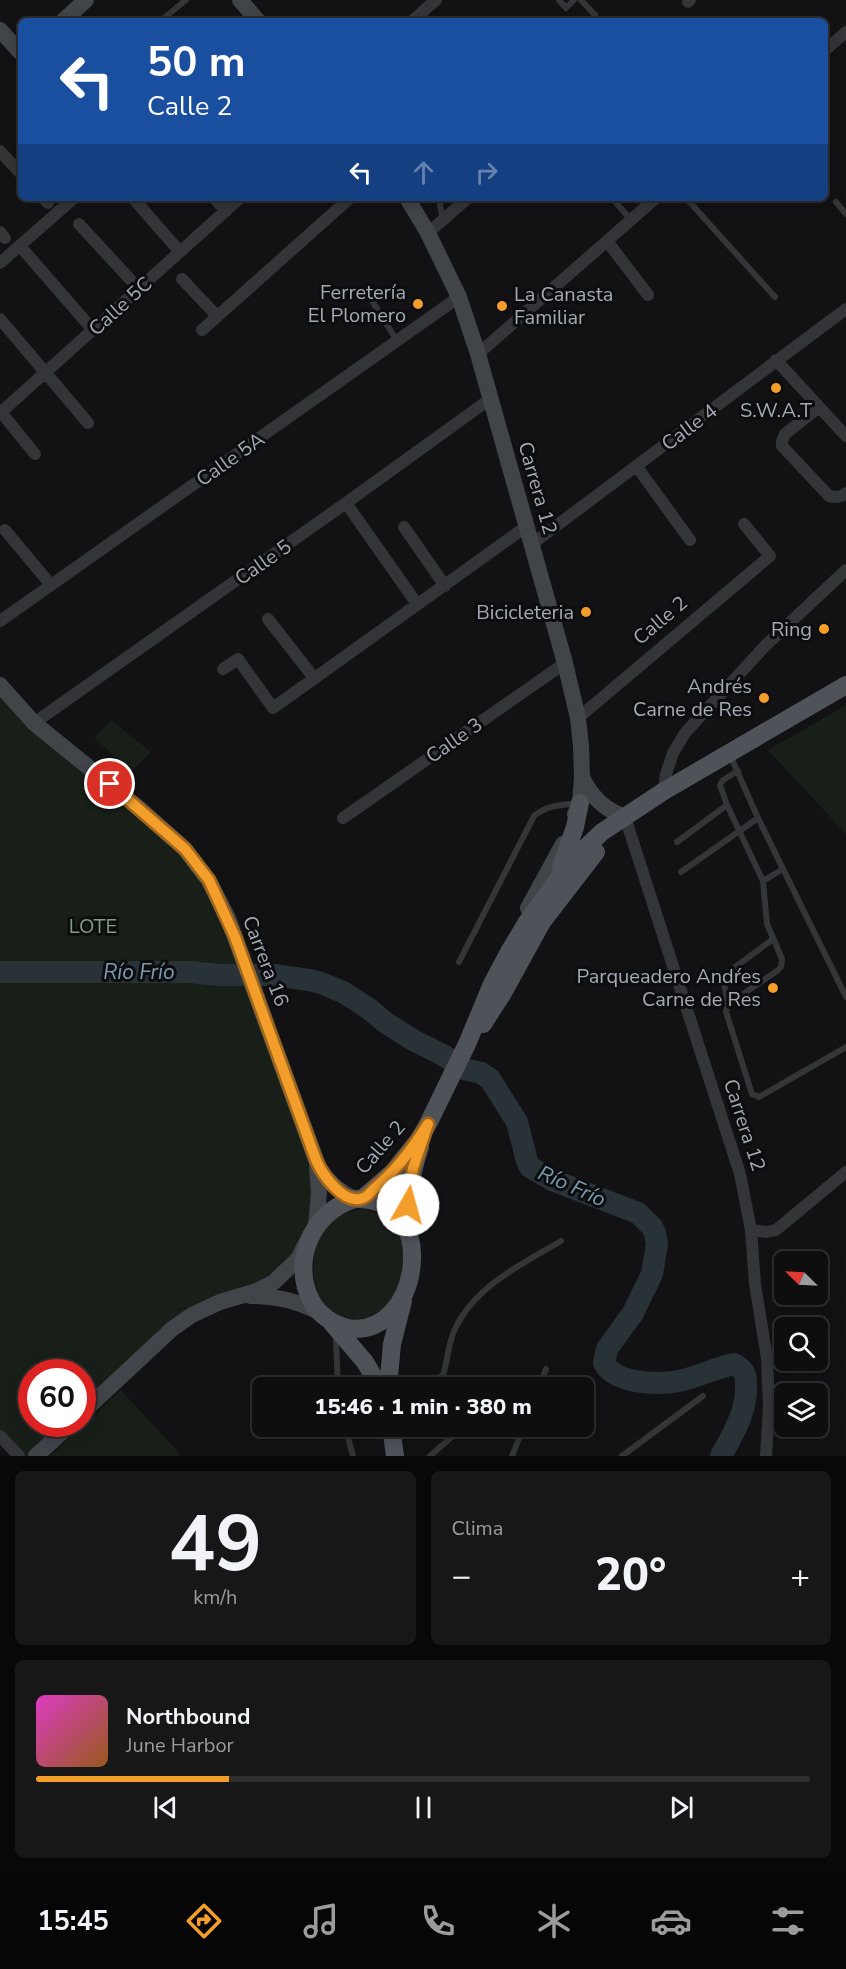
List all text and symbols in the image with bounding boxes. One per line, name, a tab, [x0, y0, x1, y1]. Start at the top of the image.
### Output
text: 50 m	[147, 34, 246, 91]
icon: left	[48, 42, 126, 120]
text: Calle 2	[147, 88, 232, 125]
icon: left	[344, 156, 377, 189]
icon: ahead	[407, 156, 440, 189]
icon: right	[470, 156, 503, 189]
street label: Calle 5C	[83, 271, 158, 342]
place label: Ferretería El Plomero	[308, 279, 406, 329]
place label: La Canasta Familiar	[514, 281, 613, 331]
marker: Ferretería El Plomero	[411, 297, 425, 311]
marker: La Canasta Familiar	[495, 299, 509, 313]
marker: S.W.A.T	[769, 381, 783, 395]
place label: S.W.A.T	[740, 397, 812, 424]
street label: Calle 4	[656, 398, 723, 457]
street label: Calle 5A	[191, 426, 270, 493]
street label: Carrera 12	[511, 439, 564, 538]
street label: Calle 5	[230, 533, 297, 592]
street label: Calle 2	[627, 590, 693, 651]
place label: Bicicleteria	[476, 599, 574, 626]
marker: Bicicleteria	[579, 605, 593, 619]
place label: Ring	[771, 616, 812, 643]
marker: Ring	[817, 622, 831, 636]
place label: Andrés Carne de Res	[633, 673, 752, 723]
marker: Andrés Carne de Res	[757, 691, 771, 705]
street label: Calle 3	[421, 711, 488, 770]
pin	[84, 758, 135, 809]
icon: arrive	[93, 767, 126, 800]
street label: Carrera 16	[236, 912, 295, 1011]
park label: LOTE	[69, 913, 117, 940]
water label: Río Frío	[103, 958, 175, 986]
place label: Parqueadero Andŕes Carne de Res	[577, 963, 761, 1013]
marker: Parqueadero Andŕes Carne de Res	[766, 981, 780, 995]
street label: Carrera 12	[717, 1076, 772, 1175]
street label: Calle 2	[349, 1115, 411, 1180]
water label: Río Frío	[534, 1159, 610, 1213]
position arrow	[376, 1173, 440, 1237]
north arrow	[774, 1251, 828, 1305]
map controls	[774, 1251, 828, 1437]
button: search	[774, 1317, 828, 1371]
speed limit sign: 60	[18, 1359, 96, 1437]
button: layers	[774, 1383, 828, 1437]
text: 15:46 · 1 min · 380 m	[314, 1392, 532, 1422]
text: 49	[168, 1491, 262, 1598]
text: Clima	[452, 1515, 503, 1542]
text: 20°	[595, 1545, 666, 1606]
text: −	[452, 1554, 471, 1599]
text: +	[790, 1554, 810, 1599]
text: km/h	[193, 1584, 237, 1611]
text: Northbound	[126, 1702, 250, 1732]
text: June Harbor	[126, 1732, 234, 1759]
icon: previous	[149, 1791, 182, 1824]
icon: pause	[407, 1791, 440, 1824]
icon: next	[665, 1791, 698, 1824]
icon: directions	[183, 1900, 225, 1942]
icon: music	[300, 1900, 342, 1942]
icon: phone	[417, 1900, 459, 1942]
icon: climate	[533, 1900, 575, 1942]
icon: car	[650, 1900, 692, 1942]
icon: filters	[767, 1900, 809, 1942]
text: 15:45	[37, 1903, 109, 1940]

